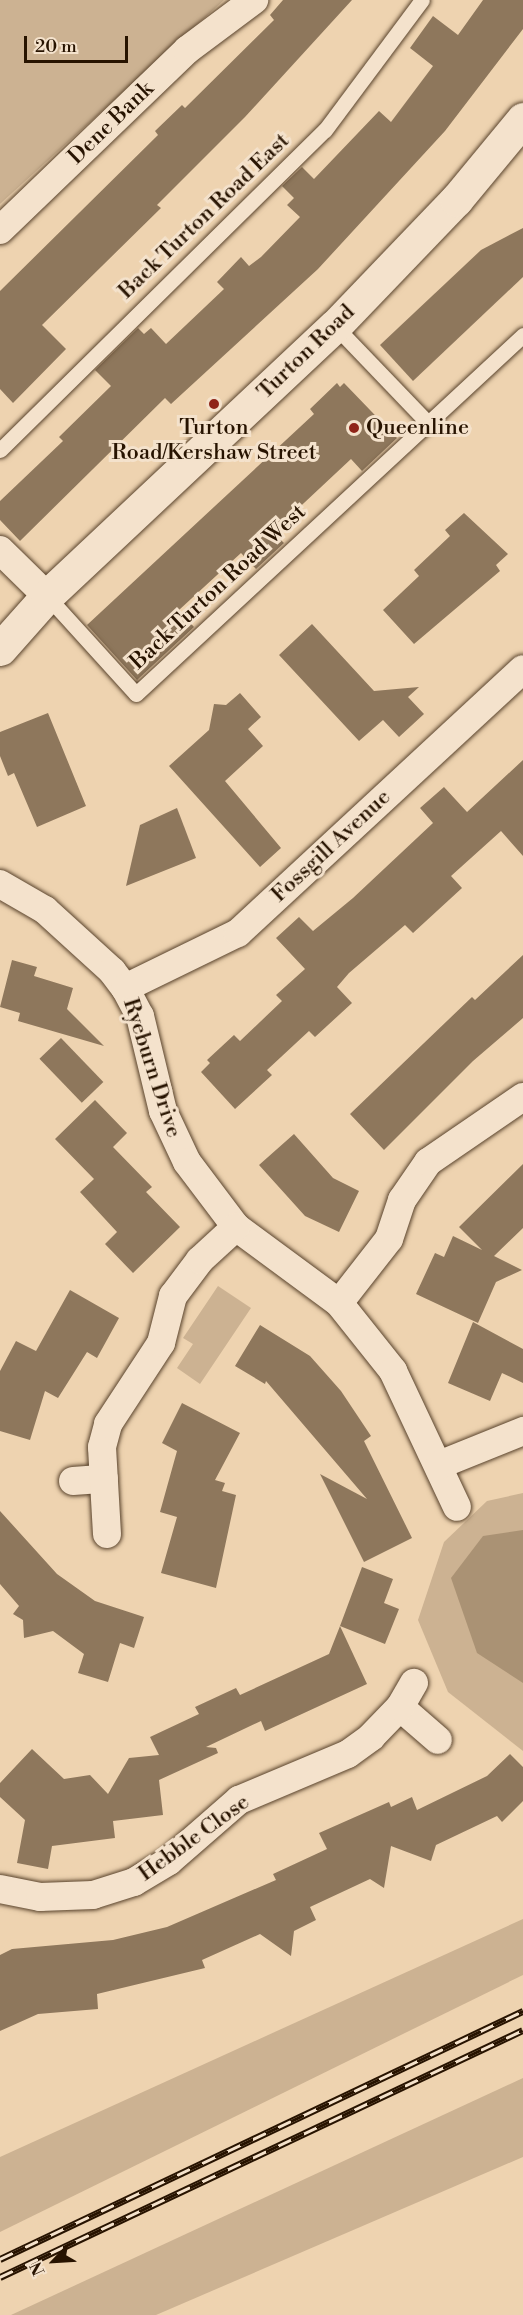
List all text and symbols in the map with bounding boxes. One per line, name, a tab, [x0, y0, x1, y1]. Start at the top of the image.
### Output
scale bar	[27, 24, 130, 62]
text: 20 m	[35, 35, 77, 58]
street label: Dene Bank	[63, 76, 159, 170]
street label: Back Turton Road East	[113, 128, 295, 304]
street label: Turton Road	[252, 299, 360, 405]
marker: Turton Road/Kershaw Street	[207, 397, 221, 411]
place label: Turton Road/Kershaw Street	[112, 414, 316, 466]
place label: Queenline	[366, 415, 469, 441]
marker: Queenline	[347, 421, 361, 435]
street label: Back Turton Road West	[125, 499, 311, 675]
street label: Fossgill Avenue	[266, 784, 396, 908]
street label: Ryeburn Drive	[117, 995, 187, 1141]
street label: Hebble Close	[133, 1789, 255, 1887]
north arrow	[24, 2231, 84, 2291]
text: N	[26, 2259, 49, 2279]

